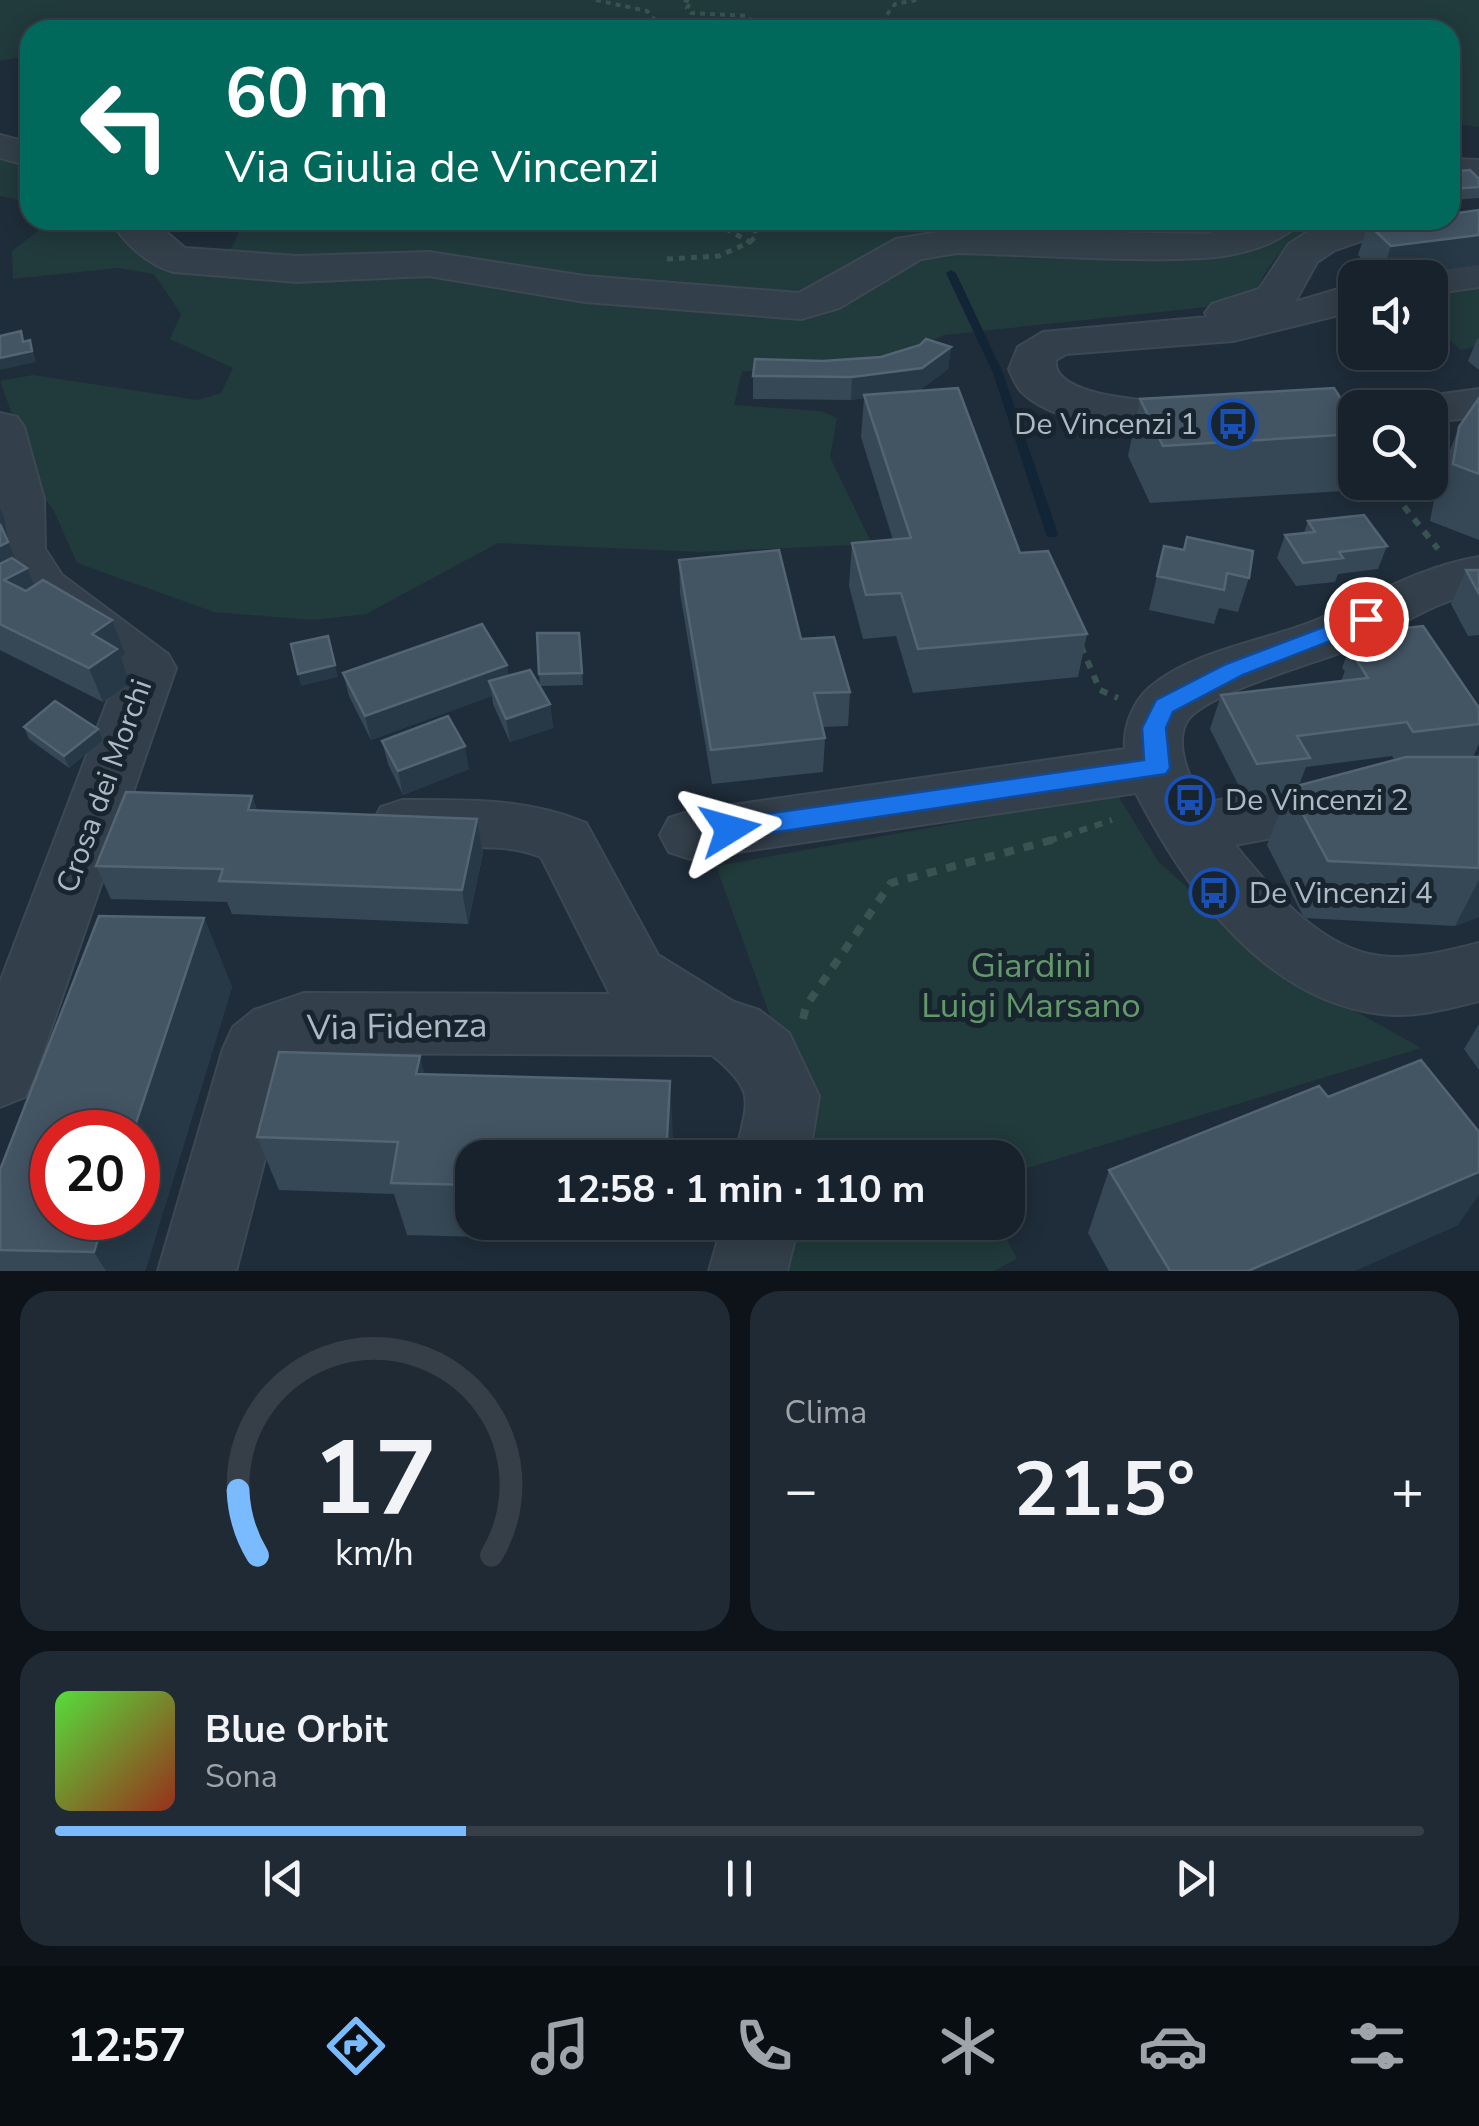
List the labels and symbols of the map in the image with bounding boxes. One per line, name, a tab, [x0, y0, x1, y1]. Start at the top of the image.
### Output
bus stop icon: De Vincenzi 1	[1207, 398, 1259, 450]
place label: De Vincenzi 1	[1014, 404, 1198, 445]
pin	[1324, 577, 1409, 662]
street label: Crosa dei Morchi	[47, 674, 162, 899]
bus stop icon: De Vincenzi 2	[1164, 774, 1216, 826]
position arrow	[678, 777, 782, 881]
place label: De Vincenzi 2	[1225, 780, 1409, 821]
bus stop icon: De Vincenzi 4	[1188, 867, 1240, 919]
place label: De Vincenzi 4	[1249, 873, 1433, 914]
park label: Giardini Luigi Marsano	[921, 942, 1141, 1029]
street label: Via Fidenza	[305, 1001, 488, 1052]
speed limit sign: 20	[30, 1110, 160, 1240]

